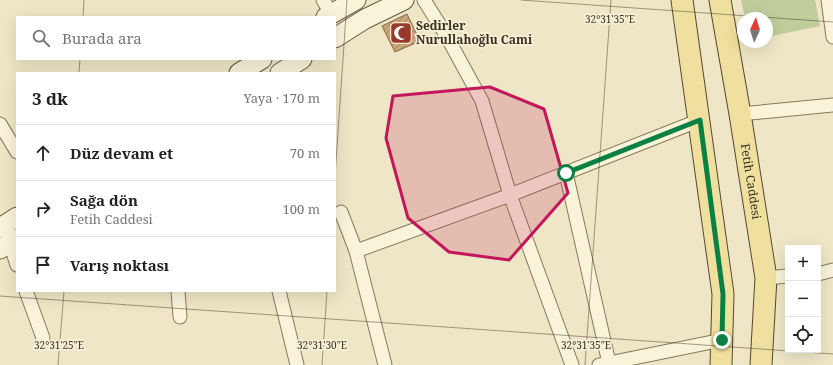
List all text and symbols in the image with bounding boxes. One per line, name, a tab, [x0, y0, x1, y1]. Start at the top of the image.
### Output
text: 32°31'35"E	[585, 12, 635, 26]
north arrow	[737, 12, 773, 48]
search box	[16, 16, 336, 60]
place label: Sedirler Nurullahoğlu Cami	[416, 17, 533, 48]
mosque icon: Sedirler Nurullahoğlu Cami	[388, 20, 414, 46]
icon: search	[30, 27, 52, 49]
text: Burada ara	[62, 28, 142, 48]
text: 3 dk	[32, 87, 68, 110]
text: Yaya · 170 m	[243, 89, 320, 107]
icon: ahead	[32, 142, 54, 164]
street label: Fetih Caddesi	[737, 142, 766, 221]
text: Düz devam et	[70, 143, 173, 163]
text: 70 m	[290, 144, 320, 162]
route start	[557, 164, 575, 182]
text: Sağa dön	[70, 190, 138, 210]
icon: right	[32, 198, 54, 220]
text: 100 m	[283, 200, 320, 218]
text: Fetih Caddesi	[70, 210, 153, 228]
map controls	[785, 245, 821, 353]
button: +	[785, 245, 821, 281]
icon: arrive	[32, 254, 54, 276]
text: Varış noktası	[70, 255, 169, 275]
button: −	[785, 281, 821, 317]
button: locate	[785, 317, 821, 353]
route end	[713, 331, 731, 349]
text: 32°31'25"E	[34, 338, 84, 352]
text: 32°31'30"E	[297, 338, 347, 352]
text: 32°31'35"E	[561, 338, 611, 352]

